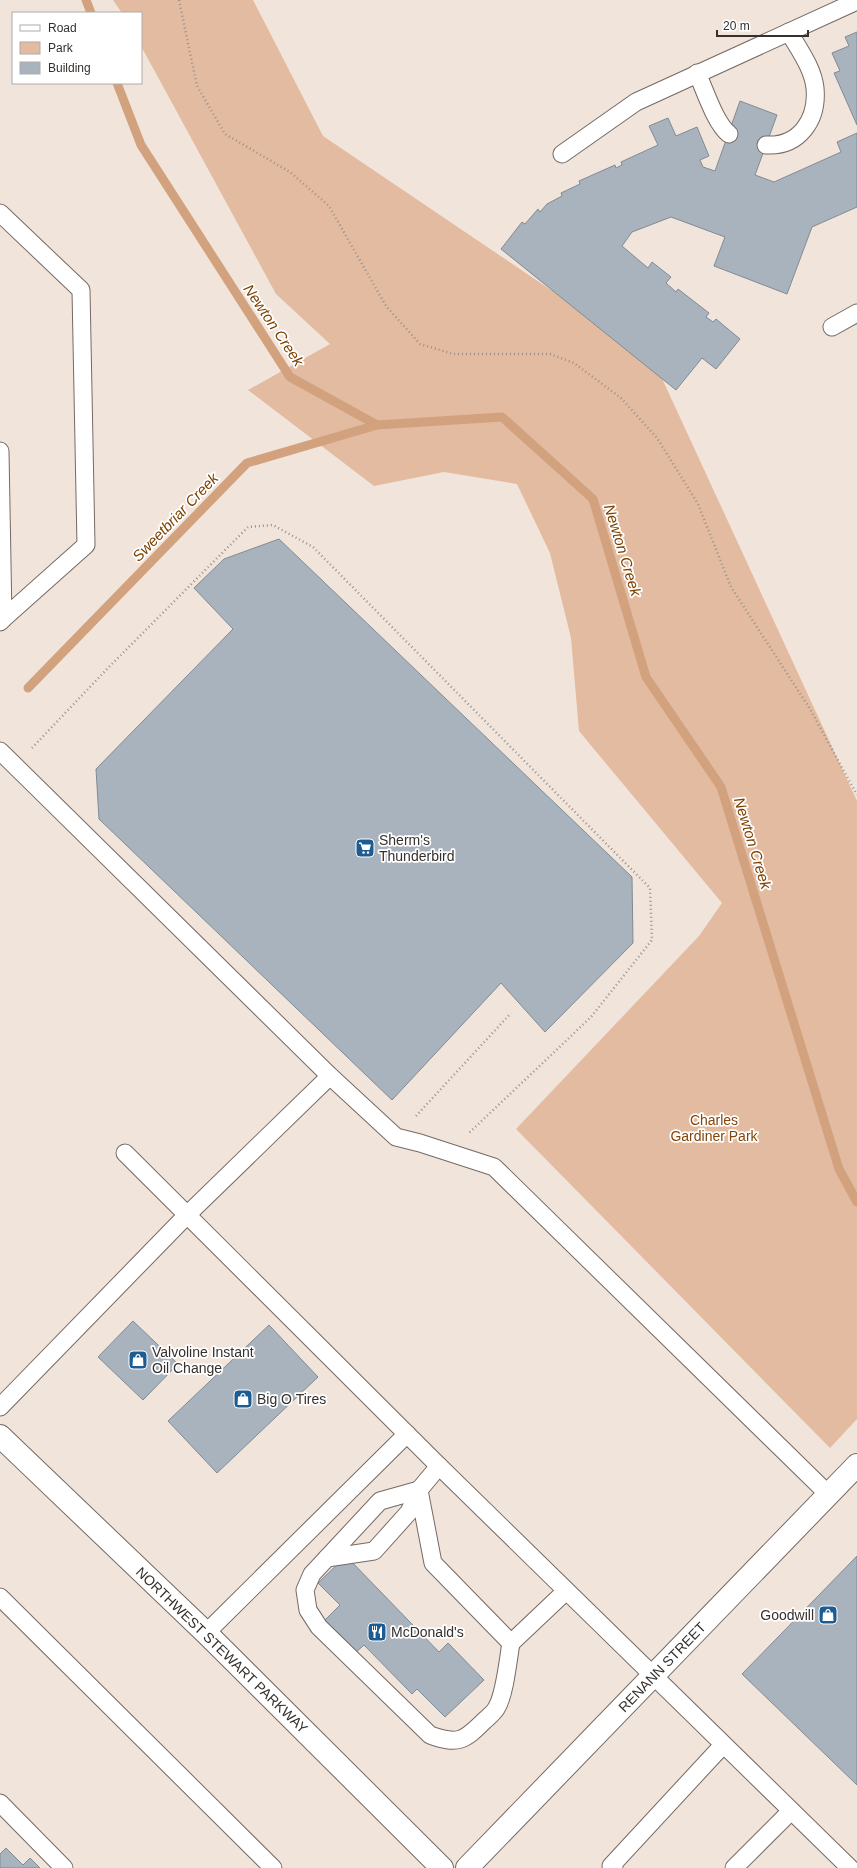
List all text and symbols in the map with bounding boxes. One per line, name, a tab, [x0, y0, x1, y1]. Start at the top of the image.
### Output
legend	[12, 12, 142, 84]
scale bar	[717, 12, 808, 38]
text: 20 m	[723, 19, 750, 33]
text: Road	[48, 21, 77, 35]
text: Park	[48, 41, 74, 55]
text: Building	[48, 61, 91, 75]
water label: Newton Creek	[240, 281, 308, 370]
water label: Sweetbriar Creek	[129, 468, 222, 565]
water label: Newton Creek	[601, 502, 645, 599]
water label: Newton Creek	[731, 795, 775, 892]
place label: Sherm's Thunderbird	[379, 832, 455, 864]
supermarket icon: Sherm's Thunderbird	[354, 837, 376, 859]
park label: Charles Gardiner Park	[670, 1112, 759, 1144]
place label: Valvoline Instant Oil Change	[152, 1344, 254, 1376]
shop icon: Valvoline Instant Oil Change	[127, 1349, 149, 1371]
shop icon: Big O Tires	[232, 1388, 254, 1410]
place label: Big O Tires	[257, 1391, 326, 1407]
street label: NORTHWEST STEWART PARKWAY	[133, 1564, 312, 1737]
shop icon: Goodwill	[817, 1604, 839, 1626]
place label: Goodwill	[760, 1607, 814, 1623]
street label: RENANN STREET	[615, 1619, 709, 1715]
restaurant icon: McDonald's	[366, 1621, 388, 1643]
place label: McDonald's	[391, 1624, 464, 1640]

